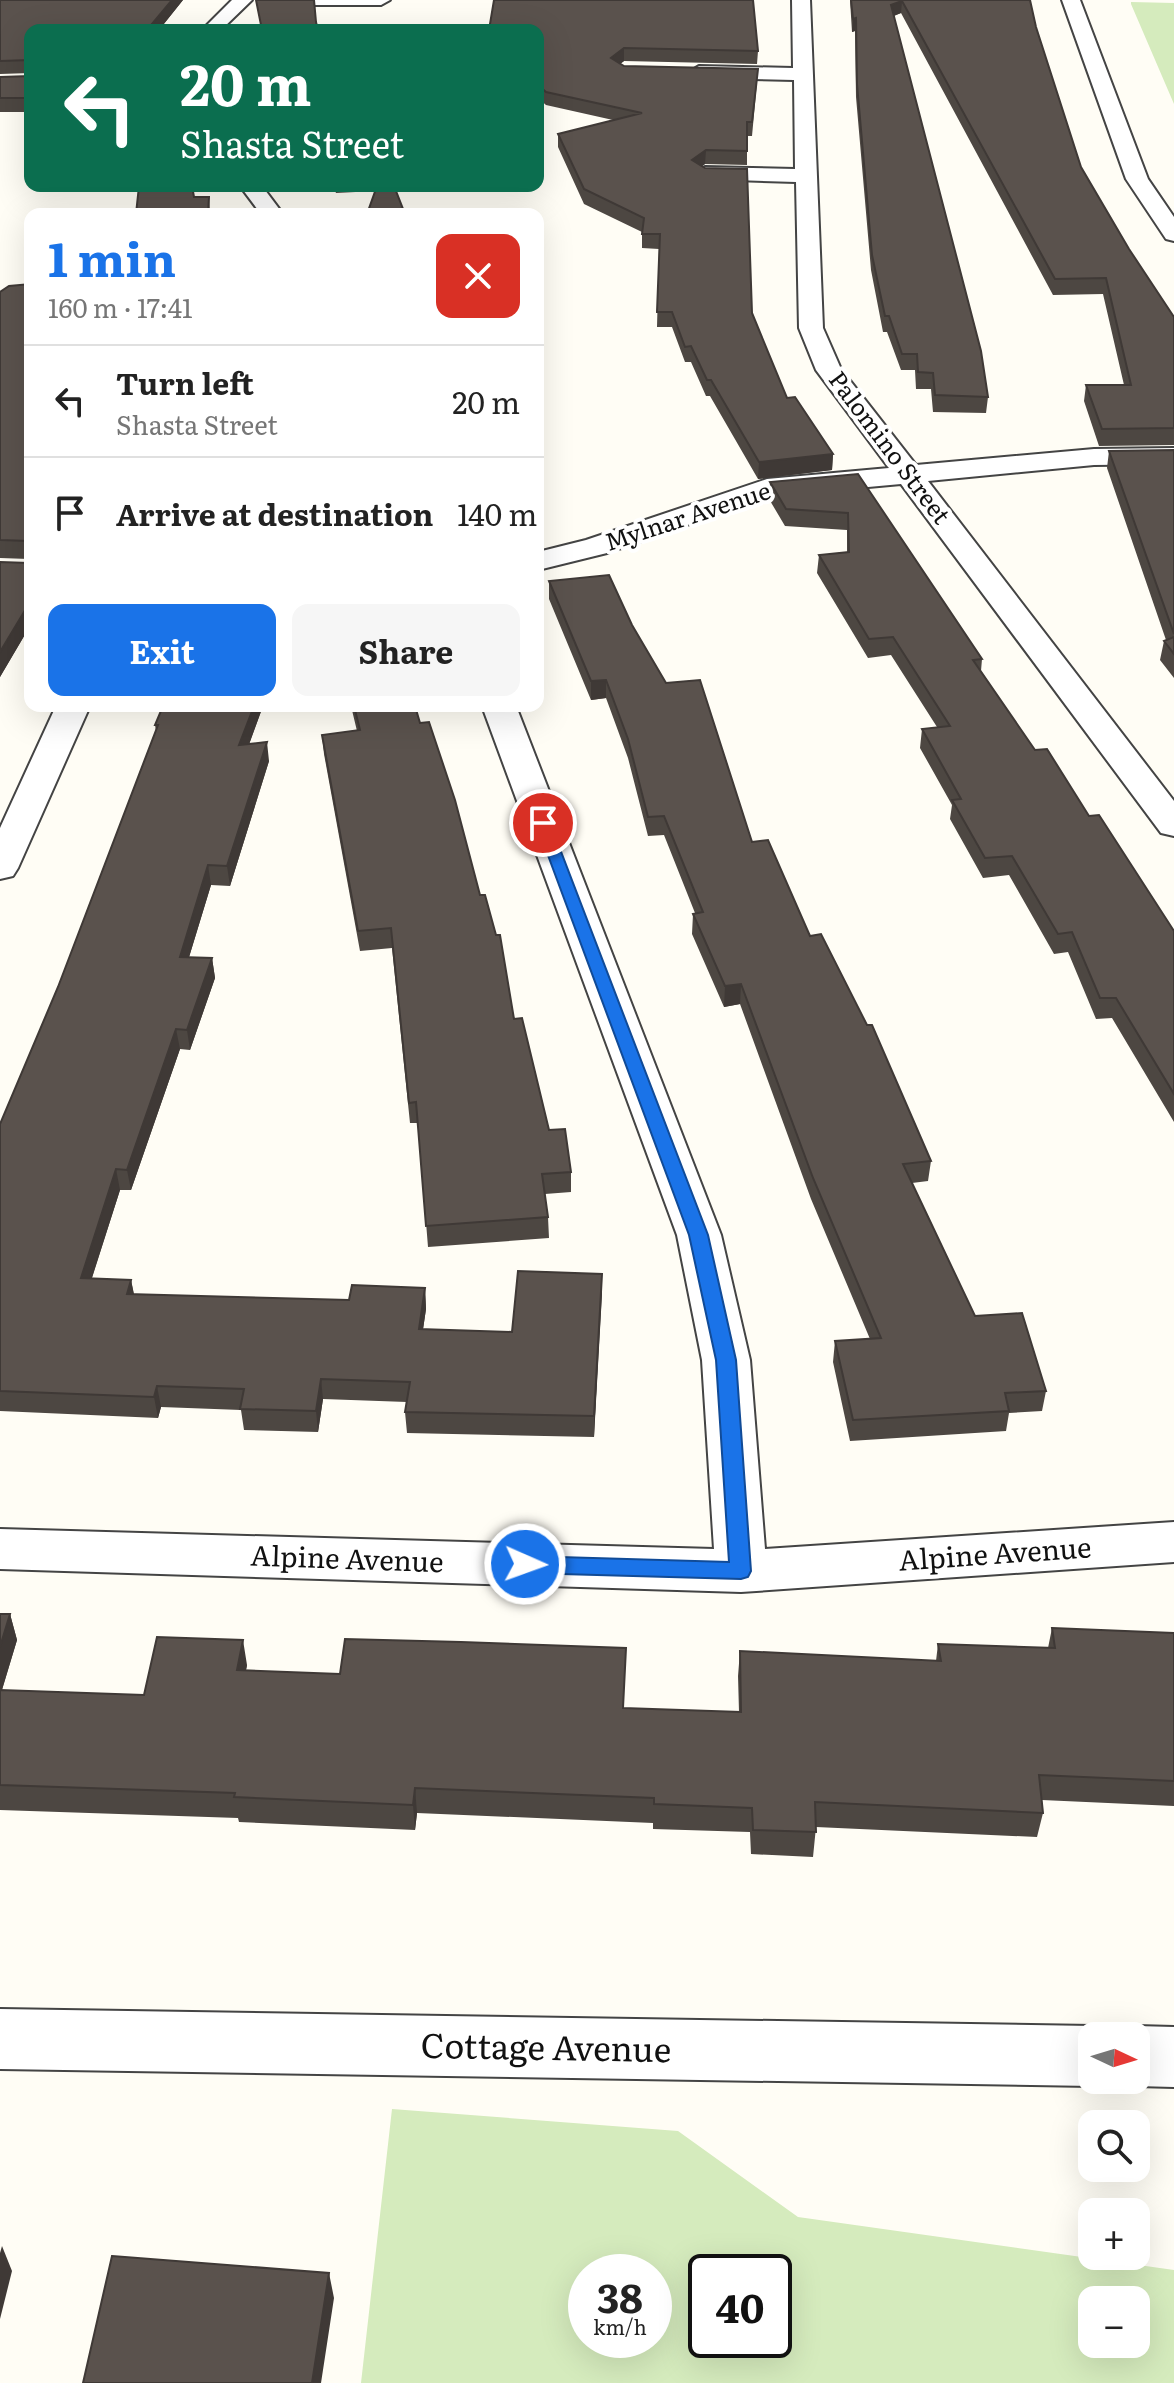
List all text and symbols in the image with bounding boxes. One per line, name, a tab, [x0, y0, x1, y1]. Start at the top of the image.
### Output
text: 20 m	[180, 40, 312, 123]
icon: left	[48, 56, 152, 160]
text: Shasta Street	[180, 116, 404, 169]
text: 1 min	[48, 221, 176, 292]
button: close	[436, 234, 520, 318]
text: 160 m · 17:41	[48, 287, 193, 326]
text: Turn left	[116, 360, 254, 404]
street label: Palomino Street	[822, 363, 960, 531]
icon: left	[48, 379, 92, 423]
text: 20 m	[452, 379, 520, 423]
text: Shasta Street	[116, 404, 278, 443]
street label: Mylnar Avenue	[600, 471, 775, 558]
icon: arrive	[48, 491, 92, 535]
text: Arrive at destination	[116, 491, 433, 535]
text: 140 m	[457, 491, 537, 535]
button: Exit	[48, 604, 276, 696]
button: Share	[292, 604, 520, 696]
pin	[509, 789, 577, 857]
icon: arrive	[521, 801, 565, 845]
position arrow	[483, 1522, 567, 1606]
street label: Alpine Avenue	[897, 1524, 1093, 1580]
street label: Alpine Avenue	[250, 1533, 444, 1581]
street label: Cottage Avenue	[420, 2018, 672, 2072]
north arrow	[1078, 2022, 1150, 2094]
map controls	[1078, 2022, 1150, 2358]
button: search	[1078, 2110, 1150, 2182]
button: +	[1078, 2198, 1150, 2270]
speed limit sign: 40	[688, 2254, 792, 2358]
text: 38	[597, 2266, 643, 2325]
button: −	[1078, 2286, 1150, 2358]
text: km/h	[593, 2311, 647, 2341]

